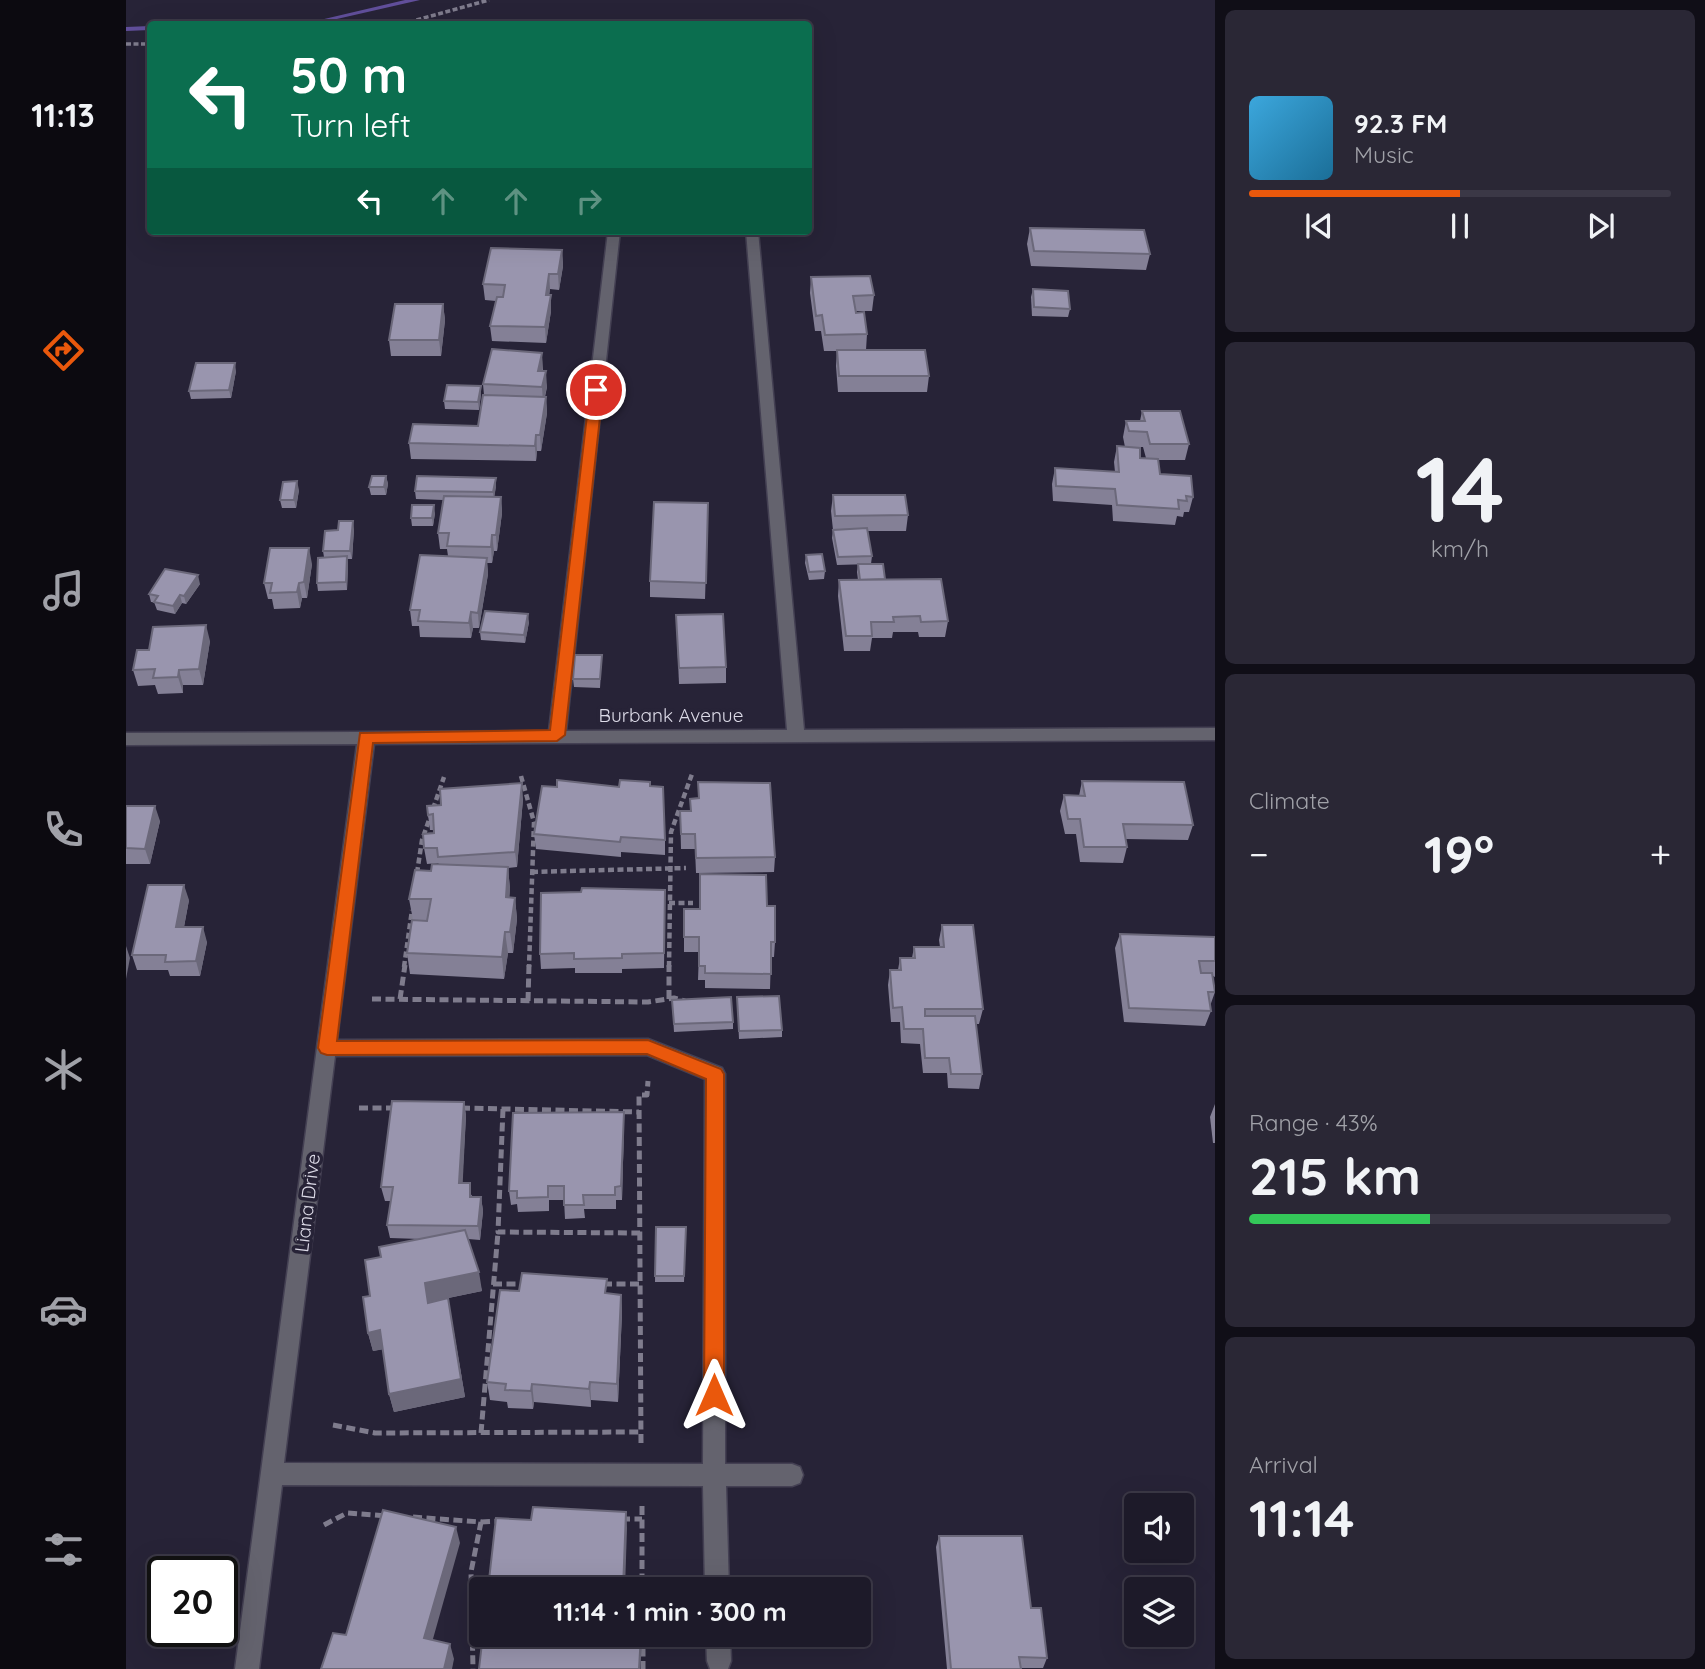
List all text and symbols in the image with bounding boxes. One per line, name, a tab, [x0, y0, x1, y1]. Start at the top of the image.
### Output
text: 50 m	[290, 44, 407, 105]
icon: left	[175, 49, 266, 140]
text: 11:13	[31, 95, 95, 135]
text: Turn left	[290, 105, 411, 145]
text: 92.3 FM	[1354, 107, 1447, 140]
text: Music	[1354, 140, 1414, 169]
icon: left	[351, 182, 389, 220]
icon: ahead	[424, 182, 462, 220]
icon: ahead	[497, 182, 535, 220]
icon: right	[570, 182, 608, 220]
icon: previous	[1300, 207, 1338, 245]
icon: pause	[1441, 207, 1479, 245]
icon: next	[1582, 207, 1620, 245]
icon: directions	[39, 326, 88, 375]
pin	[566, 360, 626, 420]
icon: arrive	[577, 371, 615, 409]
text: 14	[1416, 431, 1504, 545]
text: km/h	[1431, 534, 1489, 563]
icon: music	[39, 566, 88, 615]
street label: Burbank Avenue	[599, 703, 743, 727]
text: Climate	[1249, 786, 1330, 815]
icon: phone	[39, 805, 88, 854]
text: 19°	[1424, 821, 1494, 886]
text: −	[1249, 830, 1269, 878]
text: +	[1650, 830, 1671, 878]
icon: climate	[39, 1045, 88, 1094]
text: Range · 43%	[1249, 1108, 1378, 1137]
text: 215 km	[1249, 1143, 1421, 1208]
street label: Liana Drive	[289, 1152, 325, 1254]
icon: car	[39, 1285, 88, 1334]
position arrow	[677, 1358, 751, 1432]
text: Arrival	[1249, 1450, 1318, 1479]
text: 11:14	[1249, 1485, 1354, 1550]
map controls	[1124, 1493, 1194, 1647]
button: sound	[1124, 1493, 1194, 1563]
icon: filters	[39, 1525, 88, 1574]
speed limit sign: 20	[147, 1556, 238, 1647]
button: layers	[1124, 1577, 1194, 1647]
text: 11:14 · 1 min · 300 m	[553, 1595, 787, 1628]

